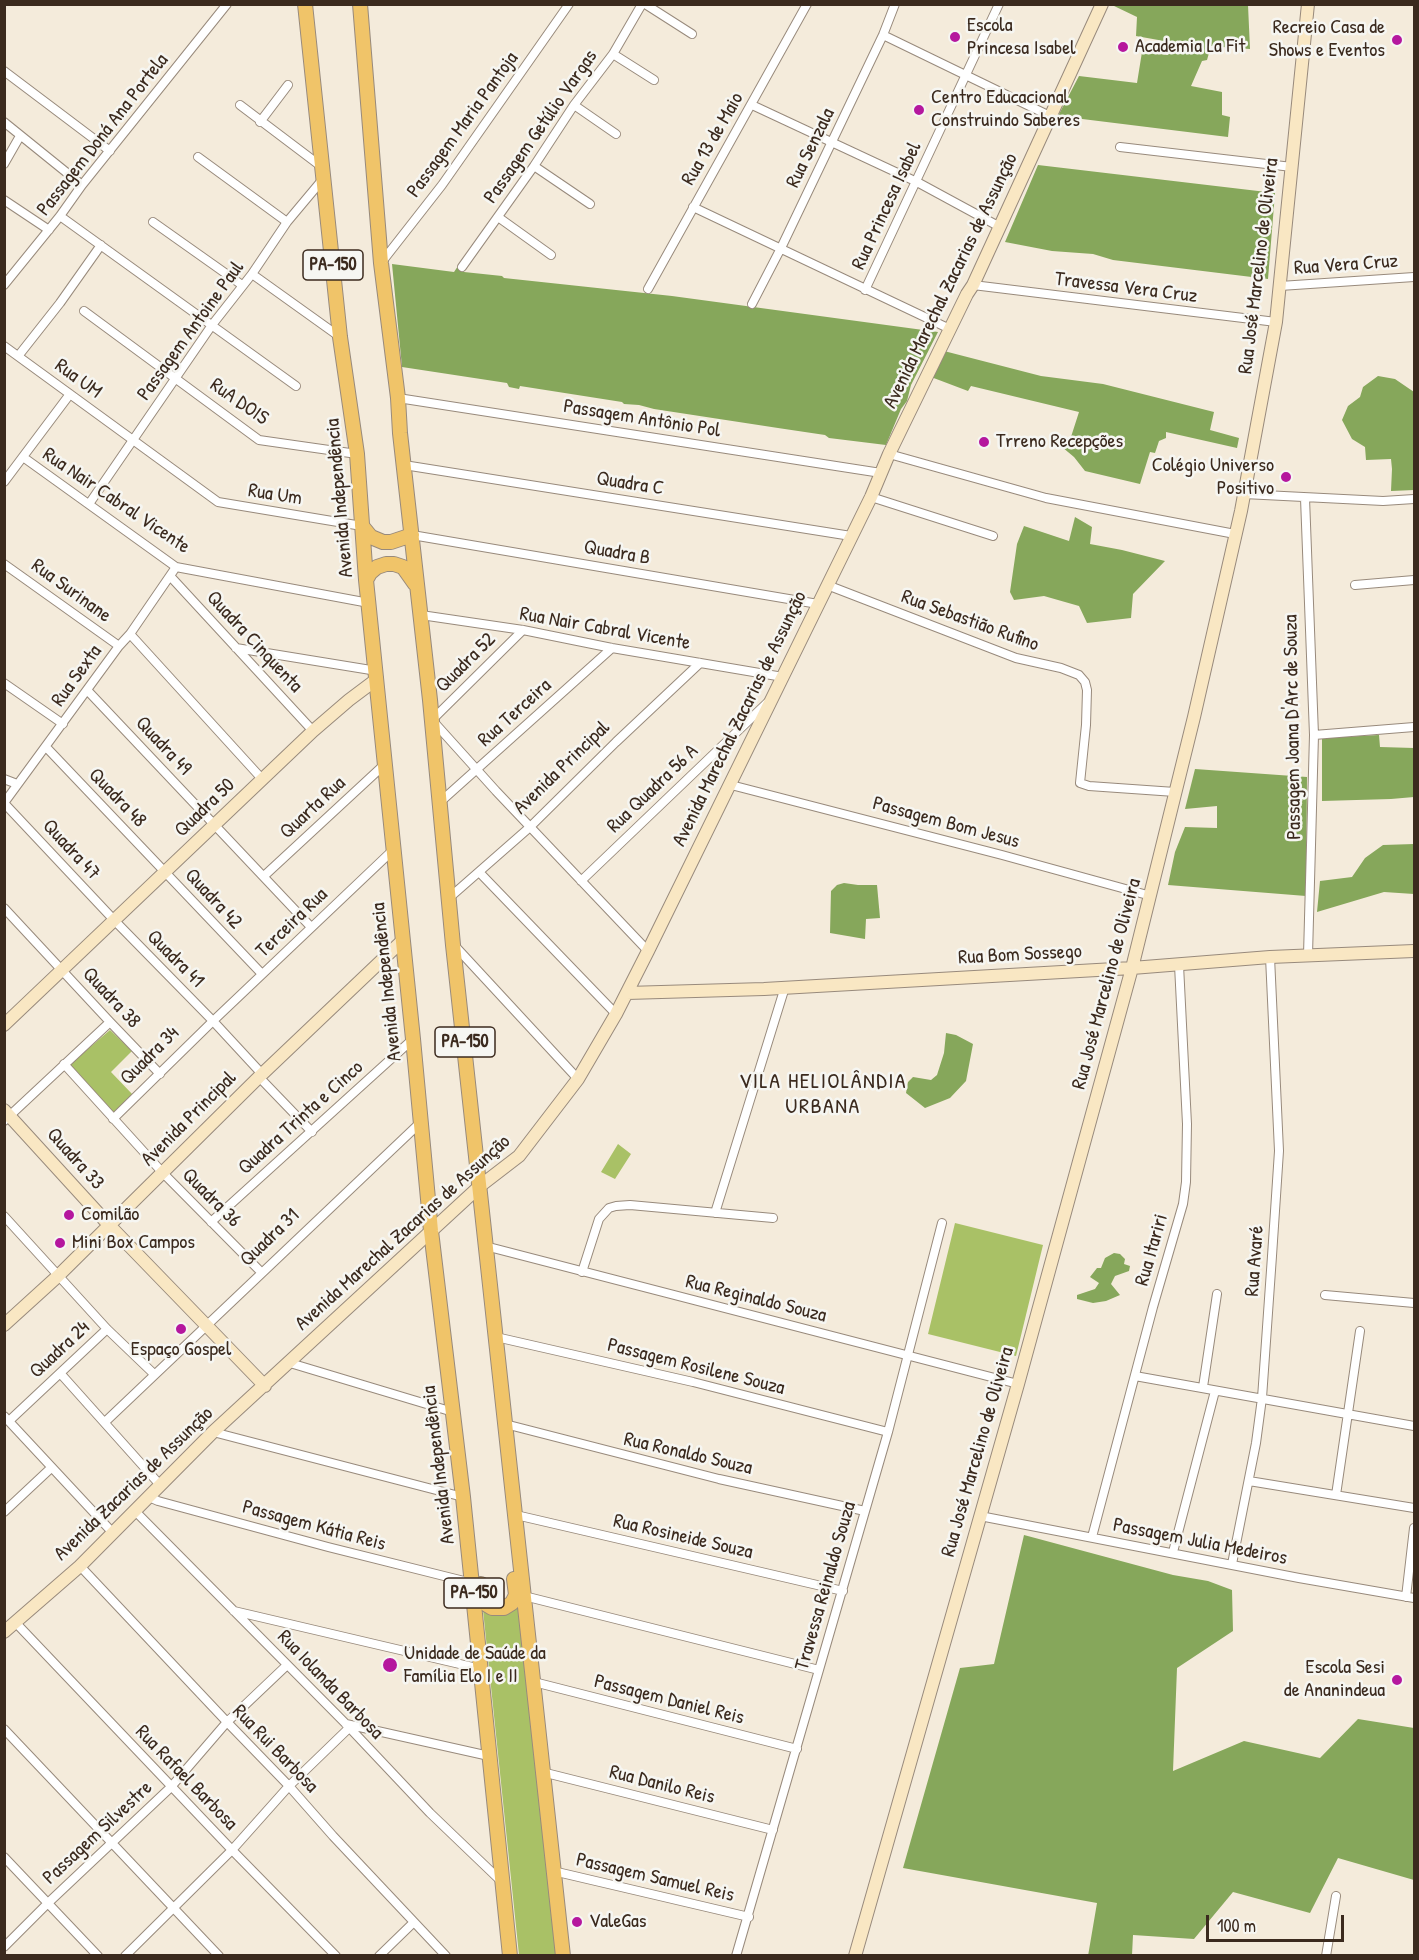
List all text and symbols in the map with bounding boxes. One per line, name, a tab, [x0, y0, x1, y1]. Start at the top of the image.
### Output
place label: Escola Princesa Isabel	[967, 14, 1075, 61]
place label: Recreio Casa de Shows e Eventos	[1269, 16, 1385, 63]
marker: Escola Princesa Isabel	[948, 30, 962, 44]
marker: Recreio Casa de Shows e Eventos	[1390, 33, 1404, 47]
place label: Academia La Fit	[1135, 35, 1245, 59]
marker: Academia La Fit	[1116, 40, 1130, 54]
street label: Passagem Getúlio Vargas	[479, 46, 603, 208]
street label: Passagem Maria Pantoja	[402, 48, 524, 202]
street label: Passagem Doná Ana Portela	[32, 49, 174, 221]
place label: Centro Educacional Construindo Saberes	[931, 86, 1080, 133]
street label: Rua 13 de Maio	[677, 88, 749, 190]
marker: Centro Educacional Construindo Saberes	[912, 103, 926, 117]
street label: Rua Senzala	[782, 104, 840, 192]
street label: Rua Princesa Isabel	[847, 138, 927, 274]
street label: Avenida Marechal Zacarias de Assunção	[879, 149, 1023, 413]
street label: Rua José Marcelino de Oliveira	[1234, 157, 1284, 375]
street label: Rua Vera Cruz	[1293, 249, 1399, 281]
road number: PA-150	[303, 250, 363, 280]
street label: Passagem Antoine Paul	[132, 257, 250, 405]
street label: Travessa Vera Cruz	[1053, 267, 1199, 309]
street label: Rua UM	[50, 354, 106, 404]
street label: RuA DOIS	[205, 373, 273, 431]
street label: Passagem Antônio Pol	[562, 395, 722, 443]
street label: Avenida Independência	[321, 418, 359, 578]
place label: Trreno Recepções	[996, 430, 1123, 454]
marker: Trreno Recepções	[977, 435, 991, 449]
street label: Rua Nair Cabral Vicente	[38, 443, 194, 559]
place label: Colégio Universo Positivo	[1152, 454, 1274, 501]
street label: Quadra C	[595, 467, 665, 501]
marker: Colégio Universo Positivo	[1279, 470, 1293, 484]
street label: Rua Um	[246, 479, 304, 511]
street label: Quadra B	[582, 535, 652, 571]
street label: Rua Surinane	[26, 554, 116, 628]
street label: Rua Sebastião Rufino	[898, 585, 1042, 657]
street label: Quadra Cinquenta	[201, 586, 307, 698]
street label: Avenida Marechal Zacarias de Assunção	[668, 587, 812, 851]
street label: Rua Nair Cabral Vicente	[518, 602, 692, 656]
street label: Passagem Joana D'Arc de Souza	[1279, 614, 1307, 840]
street label: Quadra 52	[431, 628, 501, 698]
street label: Rua Sexta	[47, 640, 107, 712]
street label: Rua Terceira	[473, 674, 557, 752]
street label: Quadra 49	[130, 712, 196, 780]
street label: Avenida Principal	[509, 716, 615, 820]
street label: Rua Quadra 56 A	[603, 740, 703, 838]
street label: Quadra 48	[83, 763, 151, 833]
street label: Quarta Rua	[275, 772, 351, 844]
street label: Quadra 50	[170, 774, 240, 842]
street label: Passagem Bom Jesus	[870, 792, 1022, 854]
street label: Quadra 47	[37, 815, 105, 885]
street label: Quadra 42	[179, 864, 247, 934]
street label: Rua José Marcelino de Oliveira	[1067, 876, 1147, 1092]
street label: Terceira Rua	[251, 883, 333, 963]
street label: Avenida Independência	[367, 901, 407, 1063]
street label: Quadra 41	[141, 925, 209, 993]
street label: Rua Bom Sossego	[958, 940, 1082, 970]
street label: Quadra 38	[77, 963, 145, 1033]
street label: Quadra 34	[116, 1022, 184, 1090]
road number: PA-150	[435, 1027, 495, 1057]
street label: Quadra Trinta e Cinco	[234, 1056, 368, 1180]
street label: Avenida Principal	[137, 1067, 241, 1171]
district label: VILA HELIOLÂNDIA URBANA	[739, 1069, 907, 1120]
street label: Quadra 33	[41, 1123, 109, 1195]
street label: Avenida Marechal Zacarias de Assunção	[291, 1130, 515, 1336]
street label: Quadra 36	[176, 1163, 246, 1233]
place label: Comilão	[81, 1203, 139, 1227]
street label: Quadra 31	[235, 1204, 305, 1272]
marker: Comilão	[62, 1208, 76, 1222]
street label: Rua Itariri	[1130, 1211, 1174, 1289]
street label: Rua Avaré	[1241, 1225, 1269, 1297]
place label: Mini Box Campos	[72, 1231, 195, 1255]
marker: Mini Box Campos	[53, 1236, 67, 1250]
street label: Rua Reginaldo Souza	[683, 1270, 829, 1328]
street label: Quadra 24	[25, 1316, 95, 1384]
marker: Espaço Gospel	[174, 1322, 188, 1336]
street label: Passagem Rosilene Souza	[605, 1333, 787, 1401]
place label: Espaço Gospel	[131, 1338, 231, 1362]
street label: Rua José Marcelino de Oliveira	[937, 1344, 1019, 1560]
street label: Avenida Independência	[417, 1384, 461, 1546]
street label: Avenida Zacarias de Assunção	[50, 1402, 218, 1566]
street label: Rua Ronaldo Souza	[621, 1428, 755, 1480]
street label: Passagem Kátia Reis	[240, 1495, 388, 1557]
street label: Travessa Reinaldo Souza	[790, 1499, 862, 1673]
street label: Rua Rosineide Souza	[611, 1509, 755, 1565]
street label: Passagem Julia Medeiros	[1111, 1513, 1289, 1571]
road number: PA-150	[444, 1578, 504, 1608]
street label: Rua Iolanda Barbosa	[272, 1626, 388, 1744]
place label: Unidade de Saúde da Família Elo I e II	[404, 1642, 546, 1689]
marker: Unidade de Saúde da Família Elo I e II	[381, 1656, 399, 1674]
place label: Escola Sesi de Ananindeua	[1284, 1656, 1385, 1703]
street label: Passagem Daniel Reis	[592, 1670, 746, 1730]
marker: Escola Sesi de Ananindeua	[1390, 1673, 1404, 1687]
street label: Rua Rui Barbosa	[227, 1700, 323, 1798]
street label: Rua Rafael Barbosa	[130, 1720, 242, 1836]
street label: Rua Danilo Reis	[607, 1760, 717, 1810]
street label: Passagem Silvestre	[38, 1776, 158, 1890]
street label: Passagem Samuel Reis	[574, 1848, 736, 1908]
scale bar	[1209, 1903, 1347, 1941]
place label: ValeGas	[589, 1910, 646, 1934]
text: 100 m	[1217, 1913, 1256, 1938]
marker: ValeGas	[570, 1915, 584, 1929]

